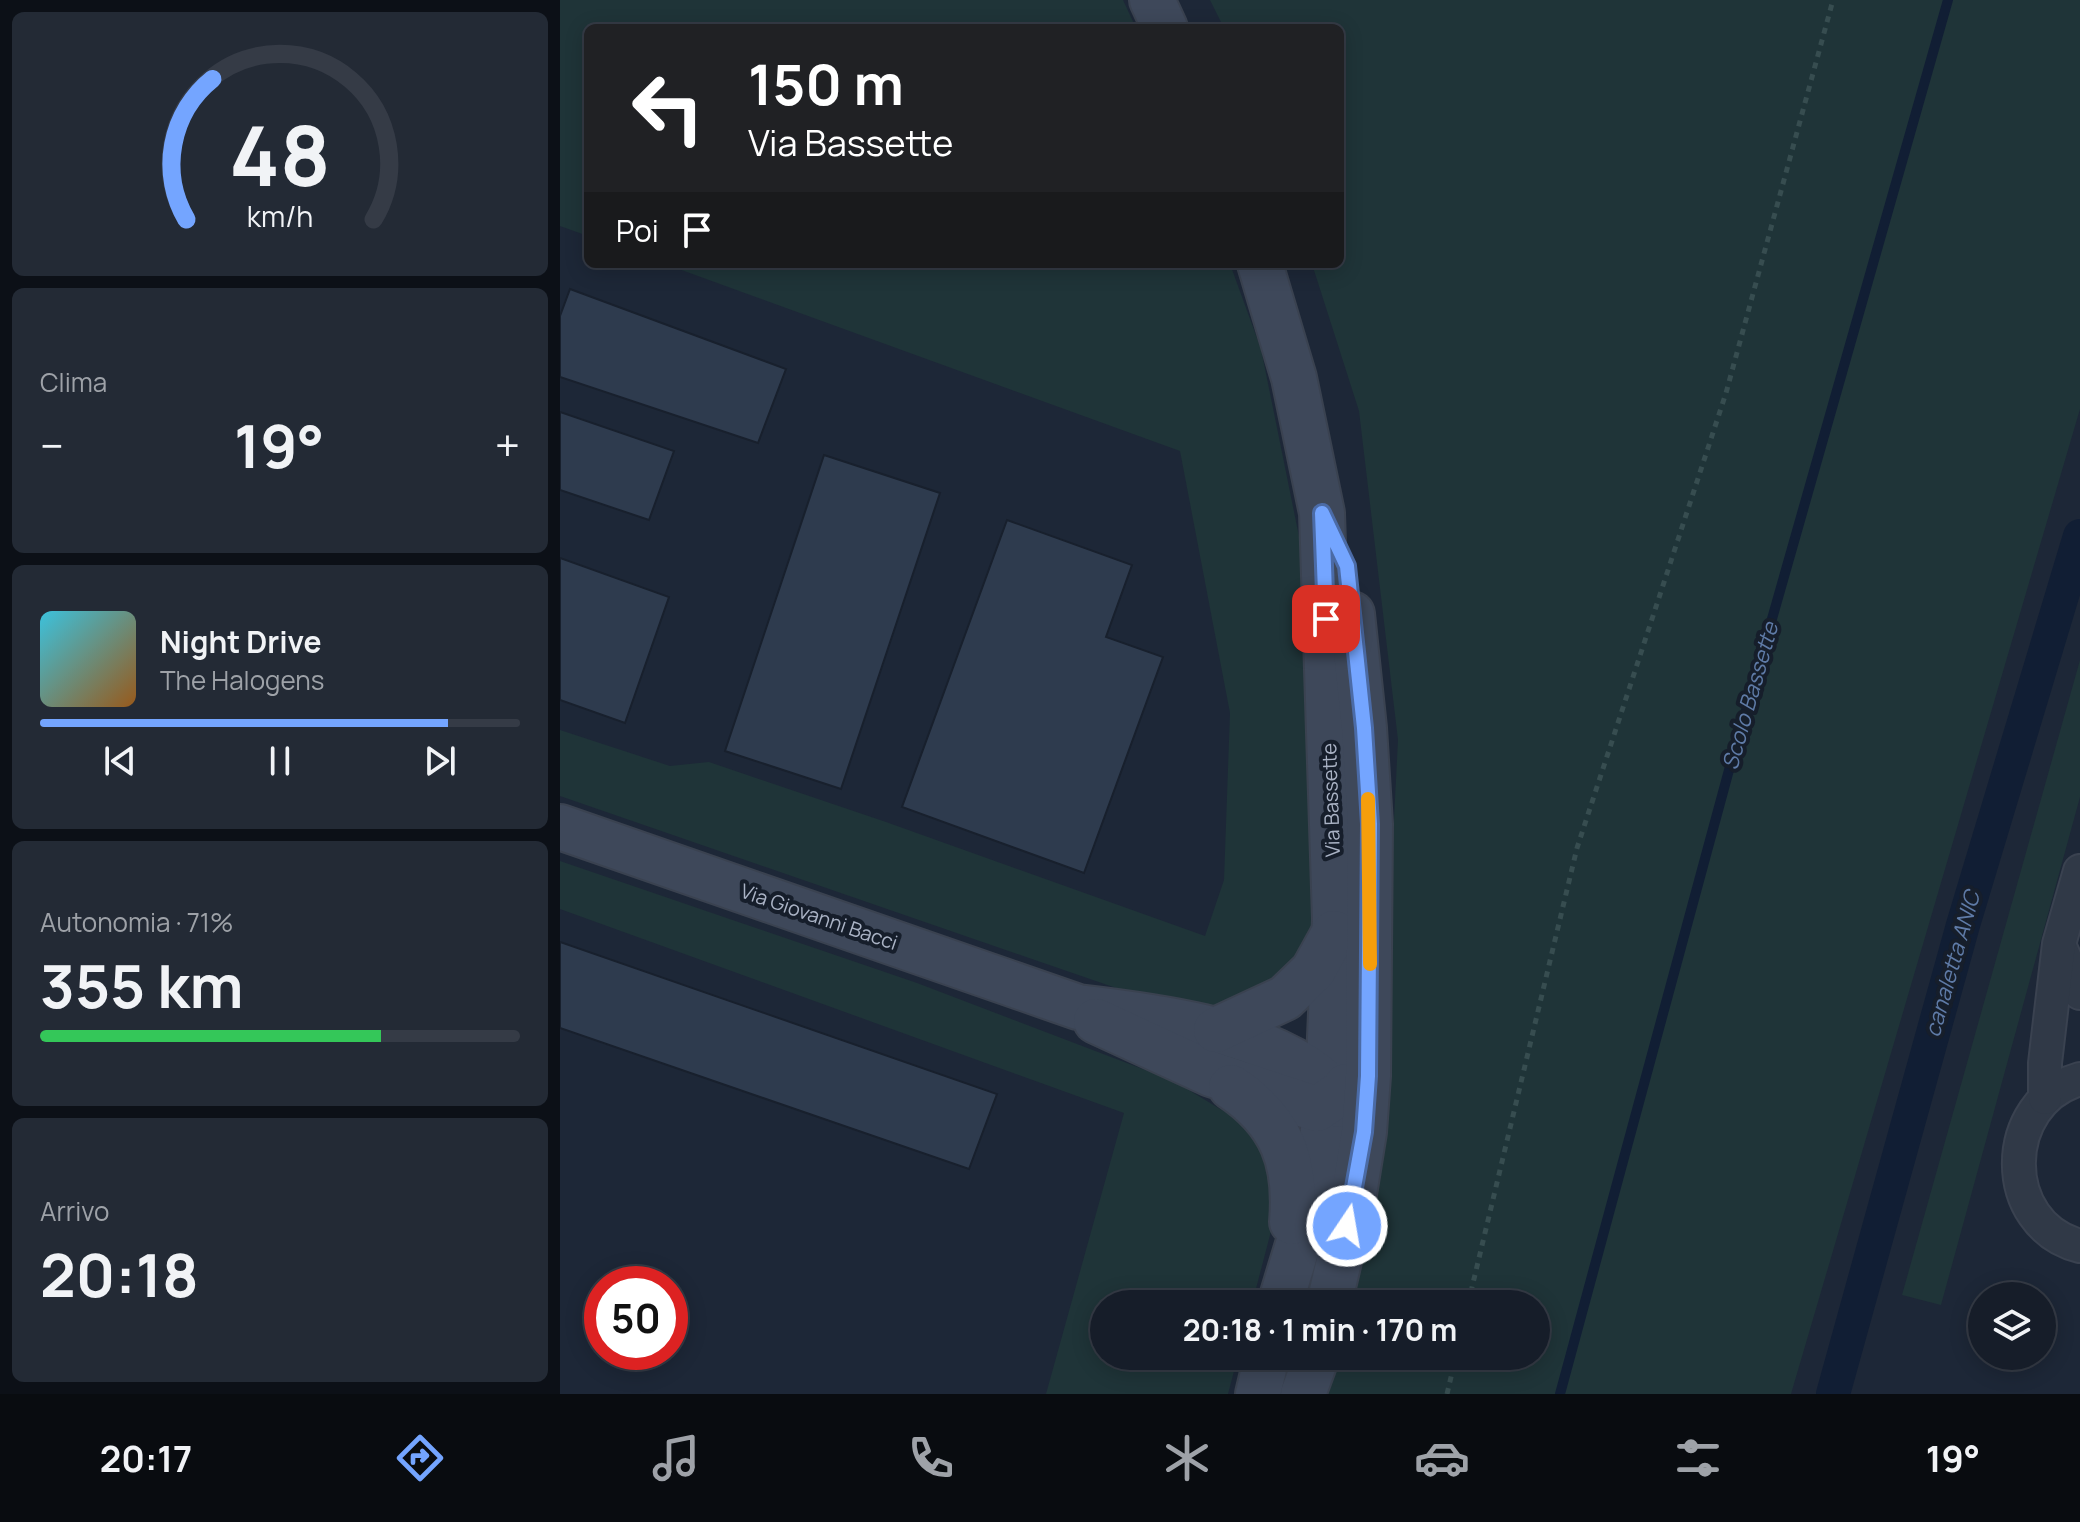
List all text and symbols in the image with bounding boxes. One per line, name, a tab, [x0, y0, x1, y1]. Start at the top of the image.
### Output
text: 150 m	[748, 45, 904, 122]
icon: left	[616, 56, 720, 160]
text: 48	[229, 97, 331, 211]
text: Via Bassette	[748, 118, 953, 167]
text: km/h	[247, 197, 313, 236]
icon: arrive	[675, 208, 719, 252]
text: Poi	[616, 210, 659, 251]
text: Clima	[40, 364, 107, 400]
text: 19°	[234, 404, 324, 486]
text: −	[40, 415, 64, 475]
text: +	[495, 415, 520, 475]
pin	[1292, 585, 1360, 653]
icon: arrive	[1304, 597, 1348, 641]
water label: Scolo Bassette	[1715, 618, 1786, 773]
text: Night Drive	[160, 621, 322, 662]
text: The Halogens	[160, 662, 324, 698]
icon: previous	[98, 739, 142, 783]
icon: pause	[258, 739, 302, 783]
icon: next	[418, 739, 462, 783]
street label: Via Bassette	[1315, 743, 1346, 857]
street label: Via Giovanni Bacci	[737, 877, 901, 956]
water label: canaletta ANIC	[1917, 885, 1988, 1040]
text: Autonomia · 71%	[40, 904, 233, 940]
text: 355 km	[40, 944, 243, 1026]
position arrow	[1305, 1184, 1389, 1268]
text: Arrivo	[40, 1193, 109, 1229]
text: 20:18	[40, 1233, 199, 1315]
speed limit sign: 50	[584, 1266, 688, 1370]
map controls	[1968, 1282, 2056, 1370]
button: layers	[1968, 1282, 2056, 1370]
text: 20:18 · 1 min · 170 m	[1183, 1309, 1457, 1350]
icon: directions	[392, 1430, 448, 1486]
icon: music	[648, 1430, 704, 1486]
icon: phone	[903, 1430, 959, 1486]
icon: climate	[1159, 1430, 1215, 1486]
icon: car	[1414, 1430, 1470, 1486]
icon: filters	[1670, 1430, 1726, 1486]
text: 20:17	[100, 1434, 192, 1483]
text: 19°	[1926, 1434, 1980, 1483]

